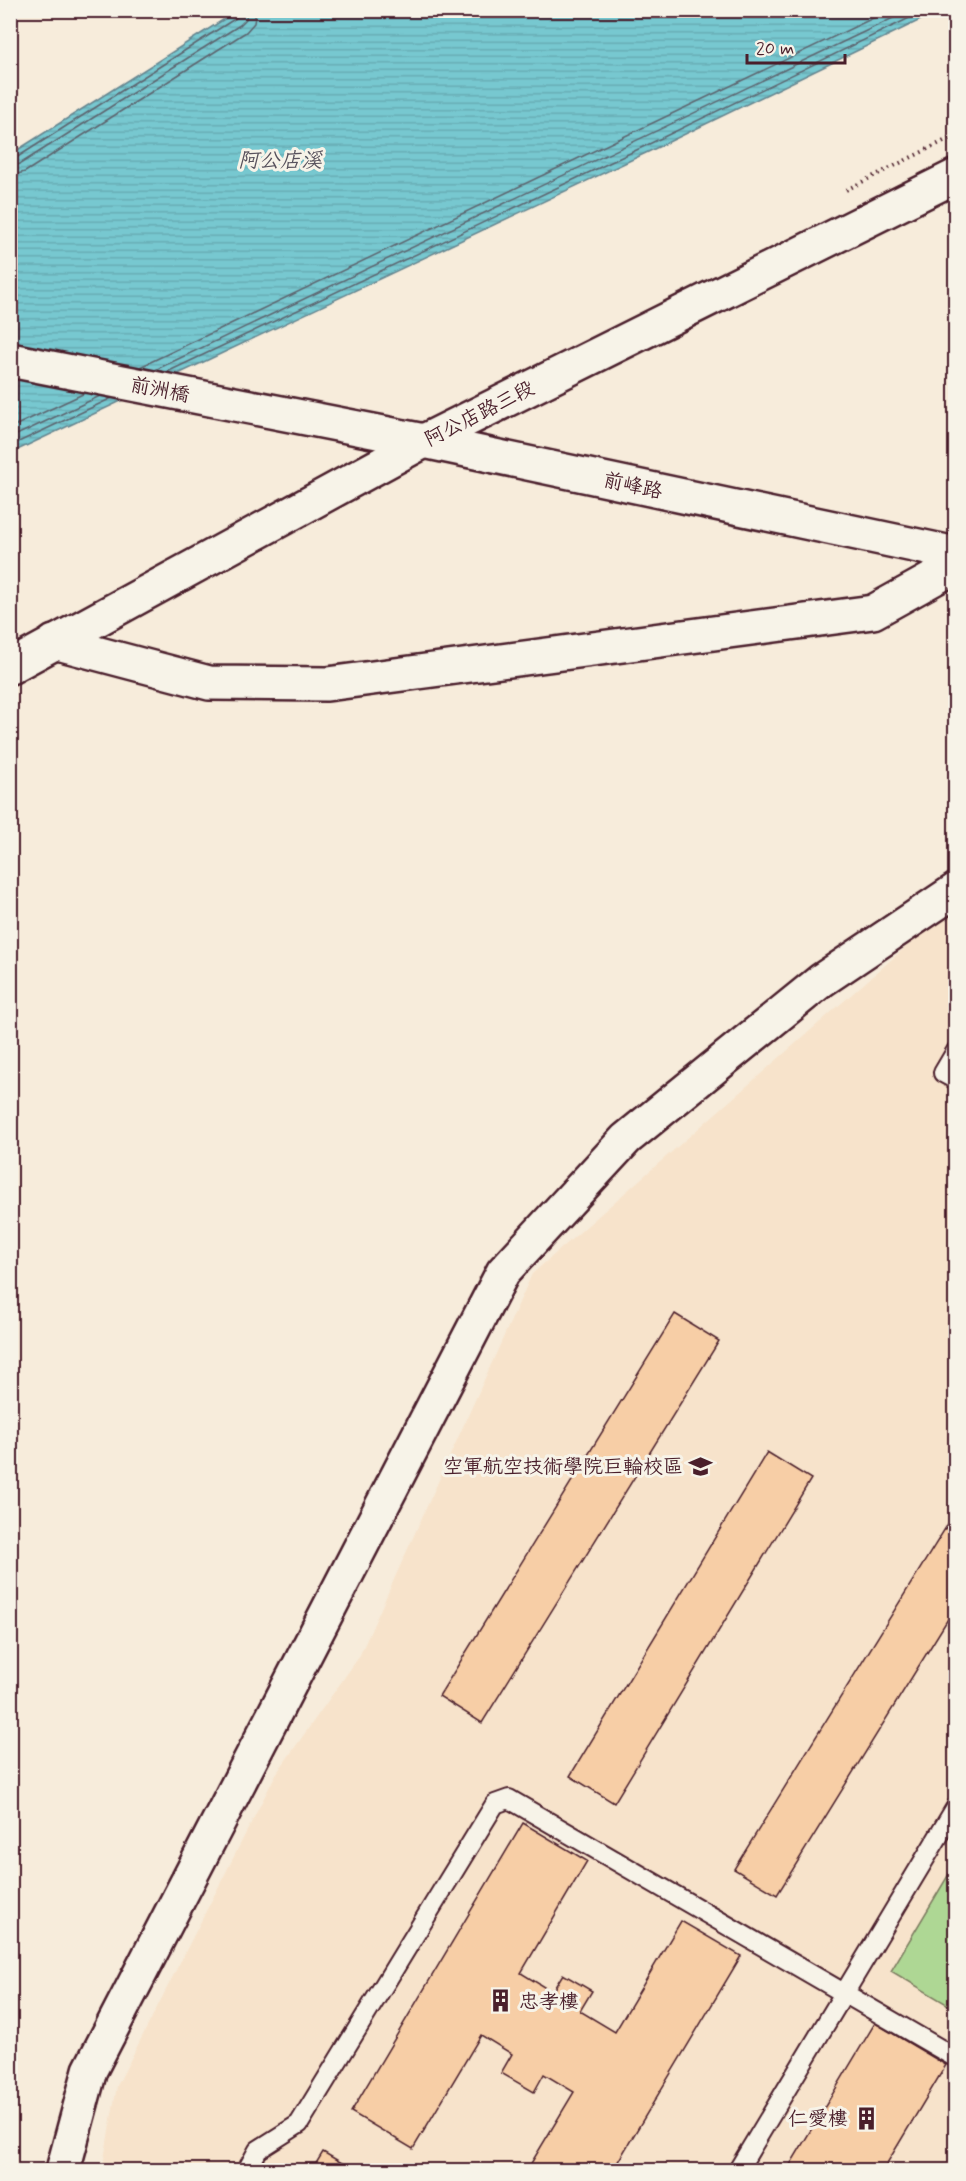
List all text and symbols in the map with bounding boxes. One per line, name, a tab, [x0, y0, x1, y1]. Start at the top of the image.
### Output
scale bar	[747, 27, 844, 65]
text: 20 m	[756, 37, 794, 61]
water label: 阿公店溪	[238, 147, 323, 175]
street label: 前洲橋	[128, 371, 192, 409]
street label: 阿公店路三段	[420, 375, 539, 454]
street label: 前峰路	[601, 467, 666, 506]
school or university icon: 空軍航空技術學院巨輪校區	[688, 1453, 714, 1479]
place label: 空軍航空技術學院巨輪校區	[443, 1454, 683, 1481]
building icon: 忠孝樓	[488, 1988, 514, 2014]
place label: 忠孝樓	[519, 1989, 579, 2016]
building icon: 仁愛樓	[853, 2105, 879, 2131]
place label: 仁愛樓	[788, 2106, 848, 2133]

